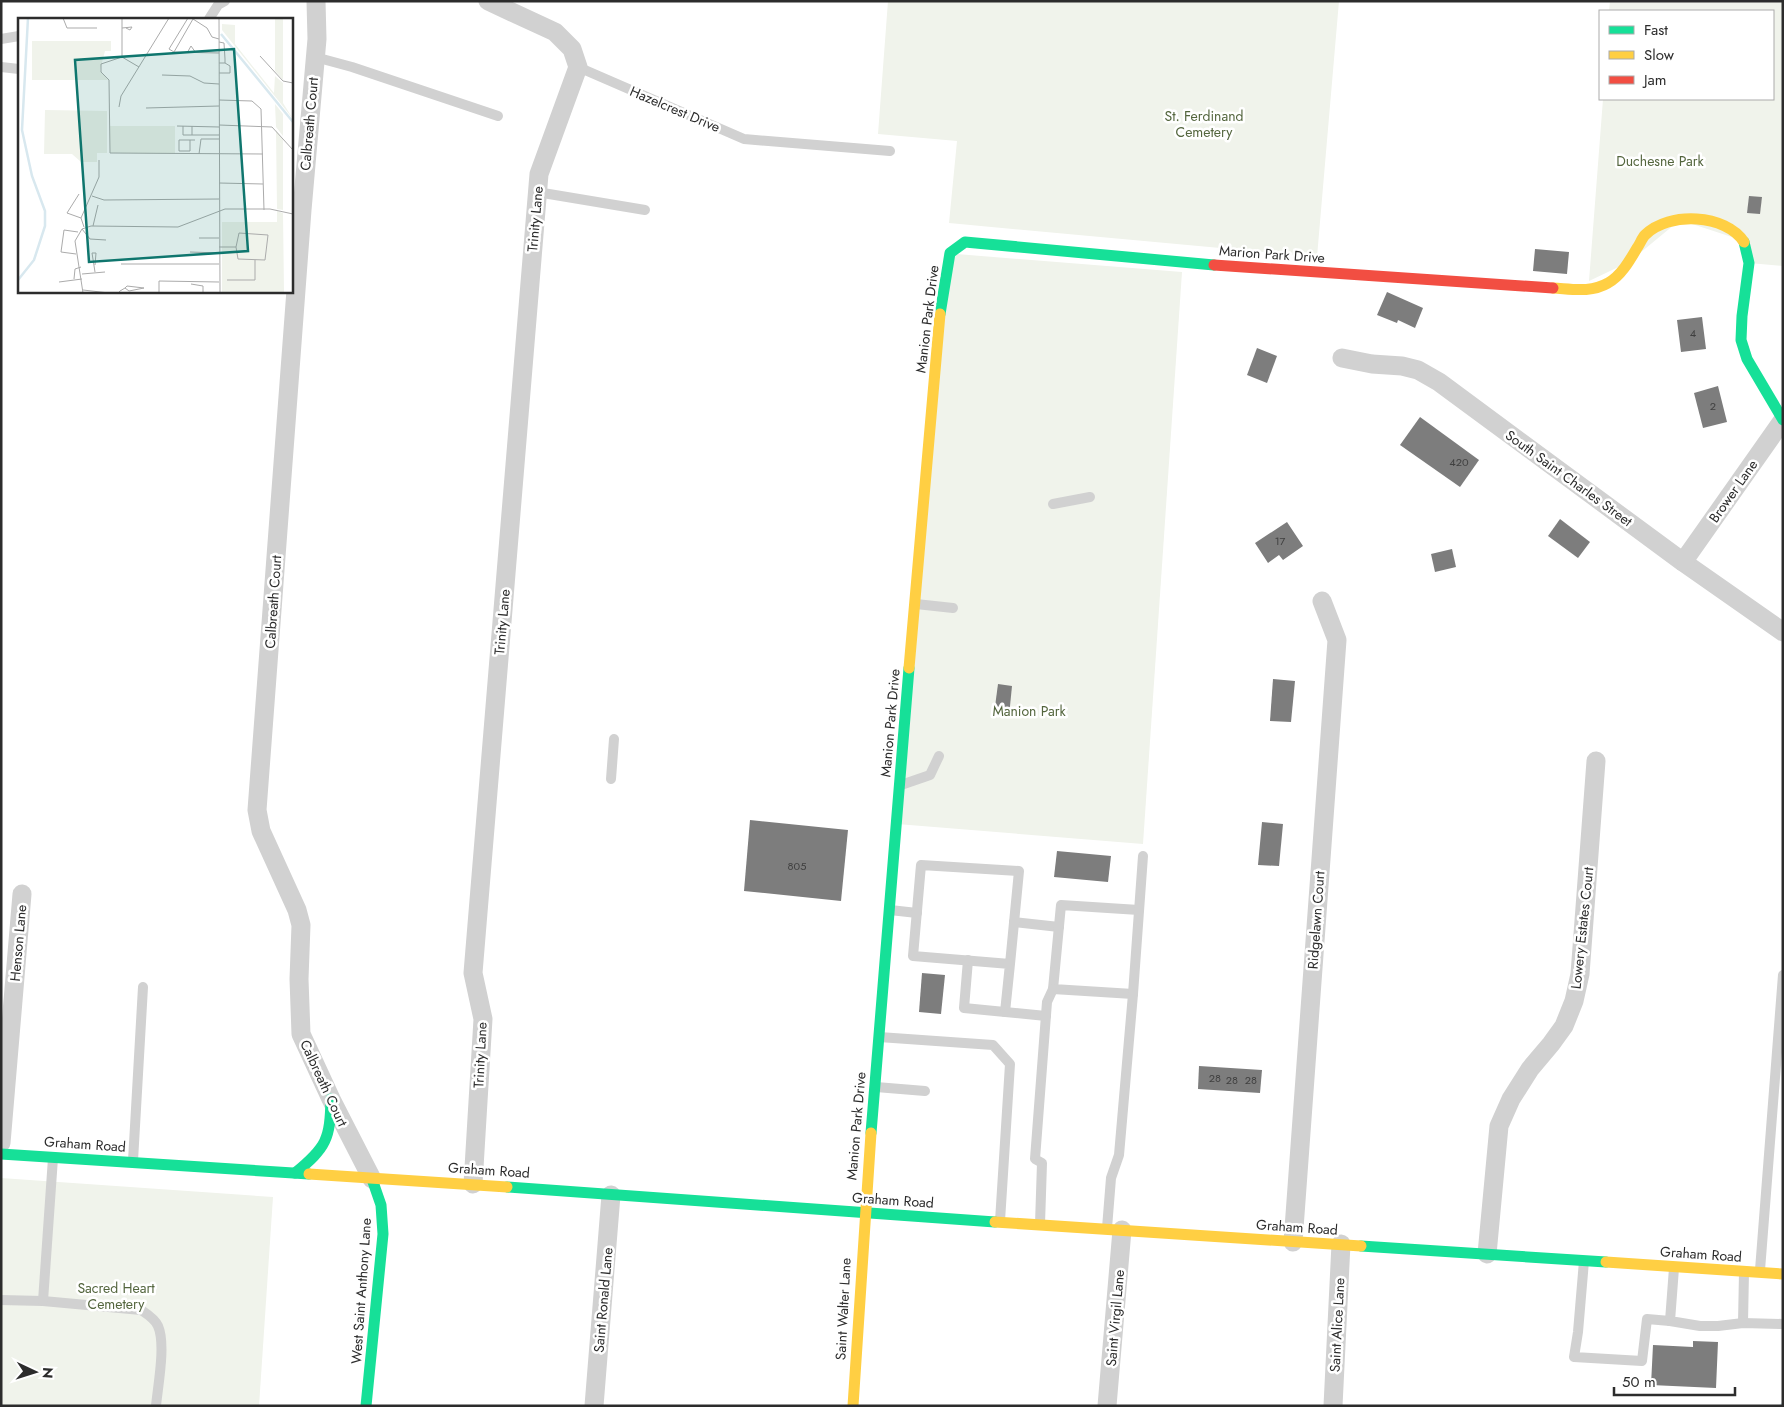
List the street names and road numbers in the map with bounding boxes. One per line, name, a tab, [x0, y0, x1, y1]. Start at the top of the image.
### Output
street label: Calbreath Court	[295, 76, 323, 172]
street label: Hazelcrest Drive	[627, 81, 723, 137]
street label: Trinity Lane	[522, 185, 548, 253]
street label: Marion Park Drive	[1218, 240, 1326, 268]
street label: Manion Park Drive	[910, 264, 944, 374]
street label: South Saint Charles Street	[1501, 425, 1637, 531]
street label: Brower Lane	[1704, 455, 1762, 527]
street label: Calbreath Court	[260, 554, 286, 649]
street label: Trinity Lane	[489, 588, 515, 656]
street label: Manion Park Drive	[875, 668, 905, 778]
street label: Lowery Estates Court	[1566, 865, 1598, 990]
street label: Ridgelawn Court	[1303, 870, 1329, 970]
street label: Henson Lane	[5, 904, 31, 982]
street label: Trinity Lane	[468, 1021, 492, 1089]
street label: Calbreath Court	[295, 1036, 353, 1130]
street label: Manion Park Drive	[841, 1071, 871, 1181]
street label: Graham Road	[44, 1131, 126, 1157]
street label: Graham Road	[448, 1157, 530, 1183]
street label: Graham Road	[852, 1187, 934, 1213]
street label: Graham Road	[1256, 1214, 1338, 1240]
street label: West Saint Anthony Lane	[346, 1217, 376, 1365]
street label: Graham Road	[1660, 1241, 1742, 1267]
street label: Saint Ronald Lane	[588, 1247, 618, 1353]
street label: Saint Walter Lane	[830, 1257, 856, 1361]
street label: Saint Virgil Lane	[1101, 1269, 1129, 1367]
street label: Saint Alice Lane	[1325, 1277, 1349, 1373]

